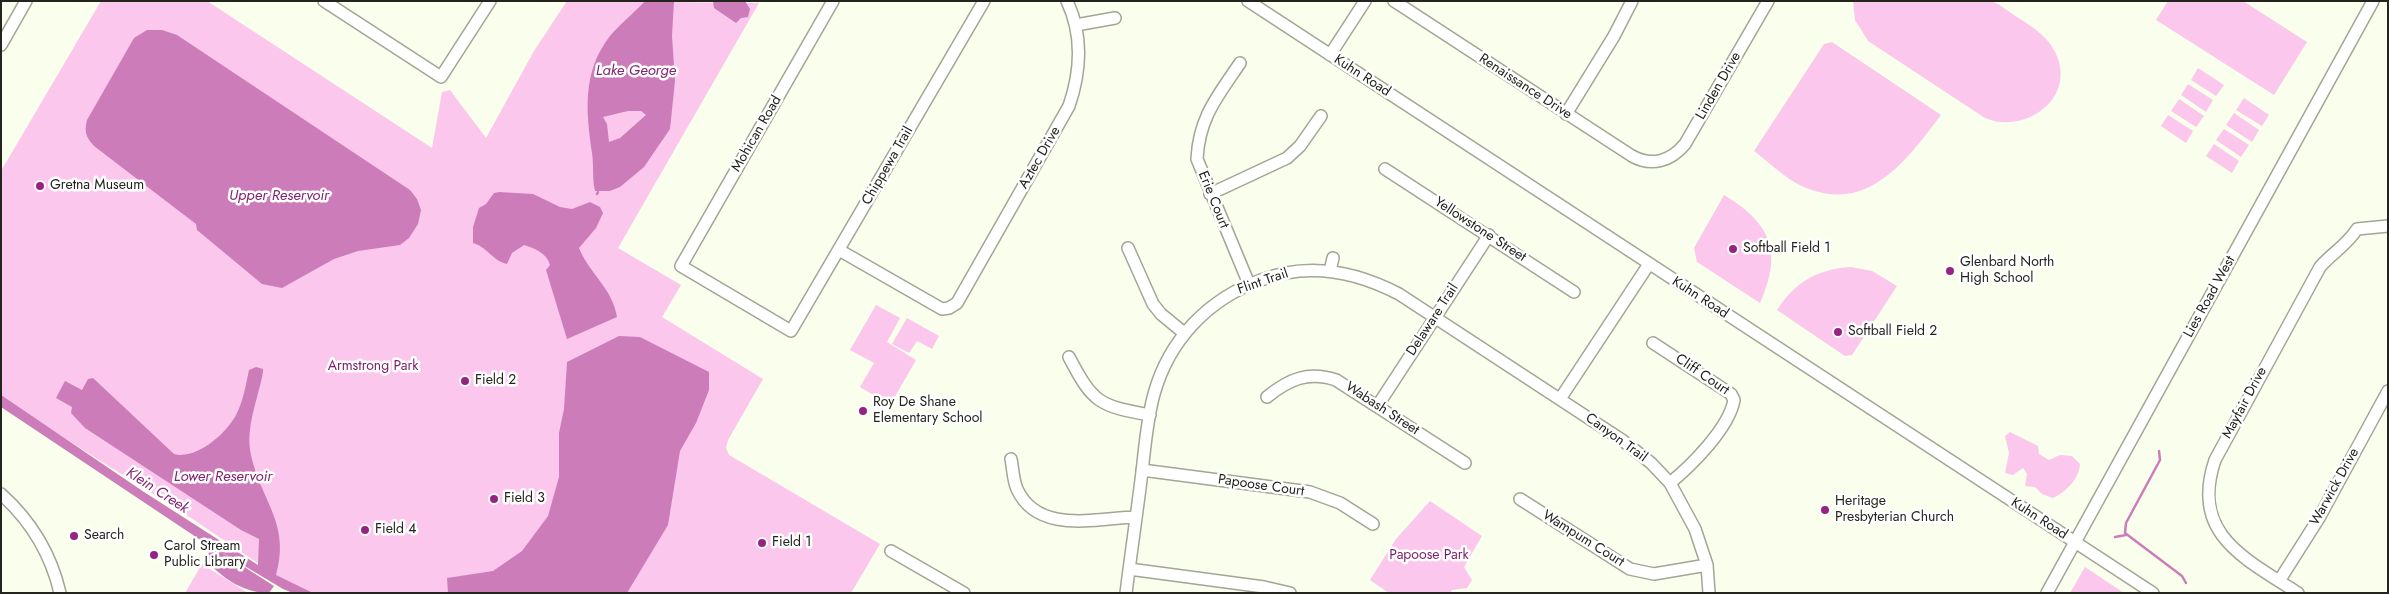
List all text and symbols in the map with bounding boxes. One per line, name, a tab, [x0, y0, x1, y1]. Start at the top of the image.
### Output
street label: Linden Drive	[1693, 49, 1745, 123]
street label: Renaissance Drive	[1475, 51, 1575, 123]
street label: Kuhn Road	[1331, 52, 1393, 100]
water label: Lake George	[596, 62, 676, 80]
street label: Mohican Road	[728, 93, 786, 175]
street label: Chippewa Trail	[859, 124, 917, 208]
street label: Aztec Drive	[1015, 124, 1065, 192]
street label: Erie Court	[1194, 169, 1232, 231]
place label: Gretna Museum	[50, 178, 144, 194]
marker: Gretna Museum	[34, 180, 46, 192]
water label: Upper Reservoir	[229, 187, 329, 205]
street label: Yellowstone Street	[1431, 194, 1529, 266]
place label: Softball Field 1	[1743, 241, 1831, 257]
marker: Softball Field 1	[1727, 243, 1739, 255]
street label: Lies Road West	[2181, 253, 2239, 341]
place label: Glenbard North High School	[1960, 255, 2054, 288]
marker: Glenbard North High School	[1944, 265, 1956, 277]
street label: Flint Trail	[1235, 266, 1291, 298]
street label: Kuhn Road	[1669, 274, 1731, 322]
street label: Delaware Trail	[1403, 281, 1463, 359]
place label: Softball Field 2	[1848, 324, 1937, 340]
marker: Softball Field 2	[1832, 326, 1844, 338]
street label: Cliff Court	[1672, 351, 1732, 399]
park label: Armstrong Park	[328, 359, 418, 375]
street label: Mayfair Drive	[2219, 364, 2271, 442]
place label: Field 2	[475, 373, 516, 389]
marker: Field 2	[459, 375, 471, 387]
street label: Wabash Street	[1342, 379, 1422, 439]
place label: Roy De Shane Elementary School	[873, 395, 983, 428]
marker: Roy De Shane Elementary School	[857, 405, 869, 417]
street label: Canyon Trail	[1582, 410, 1650, 466]
street label: Warwick Drive	[2307, 445, 2363, 529]
water label: Klein Creek	[122, 464, 192, 518]
water label: Lower Reservoir	[174, 468, 272, 486]
street label: Papoose Court	[1217, 472, 1305, 500]
place label: Field 3	[504, 491, 545, 507]
marker: Field 3	[488, 493, 500, 505]
place label: Heritage Presbyterian Church	[1835, 494, 1954, 526]
street label: Kuhn Road	[2008, 495, 2070, 543]
marker: Heritage Presbyterian Church	[1819, 504, 1831, 516]
street label: Wampum Court	[1539, 507, 1627, 571]
place label: Field 4	[375, 522, 416, 538]
marker: Field 4	[359, 524, 371, 536]
place label: Search	[84, 528, 124, 544]
marker: Search	[68, 530, 80, 542]
place label: Field 1	[772, 535, 812, 551]
marker: Field 1	[756, 537, 768, 549]
place label: Carol Stream Public Library	[164, 539, 245, 572]
park label: Papoose Park	[1389, 548, 1469, 564]
marker: Carol Stream Public Library	[148, 549, 160, 561]

